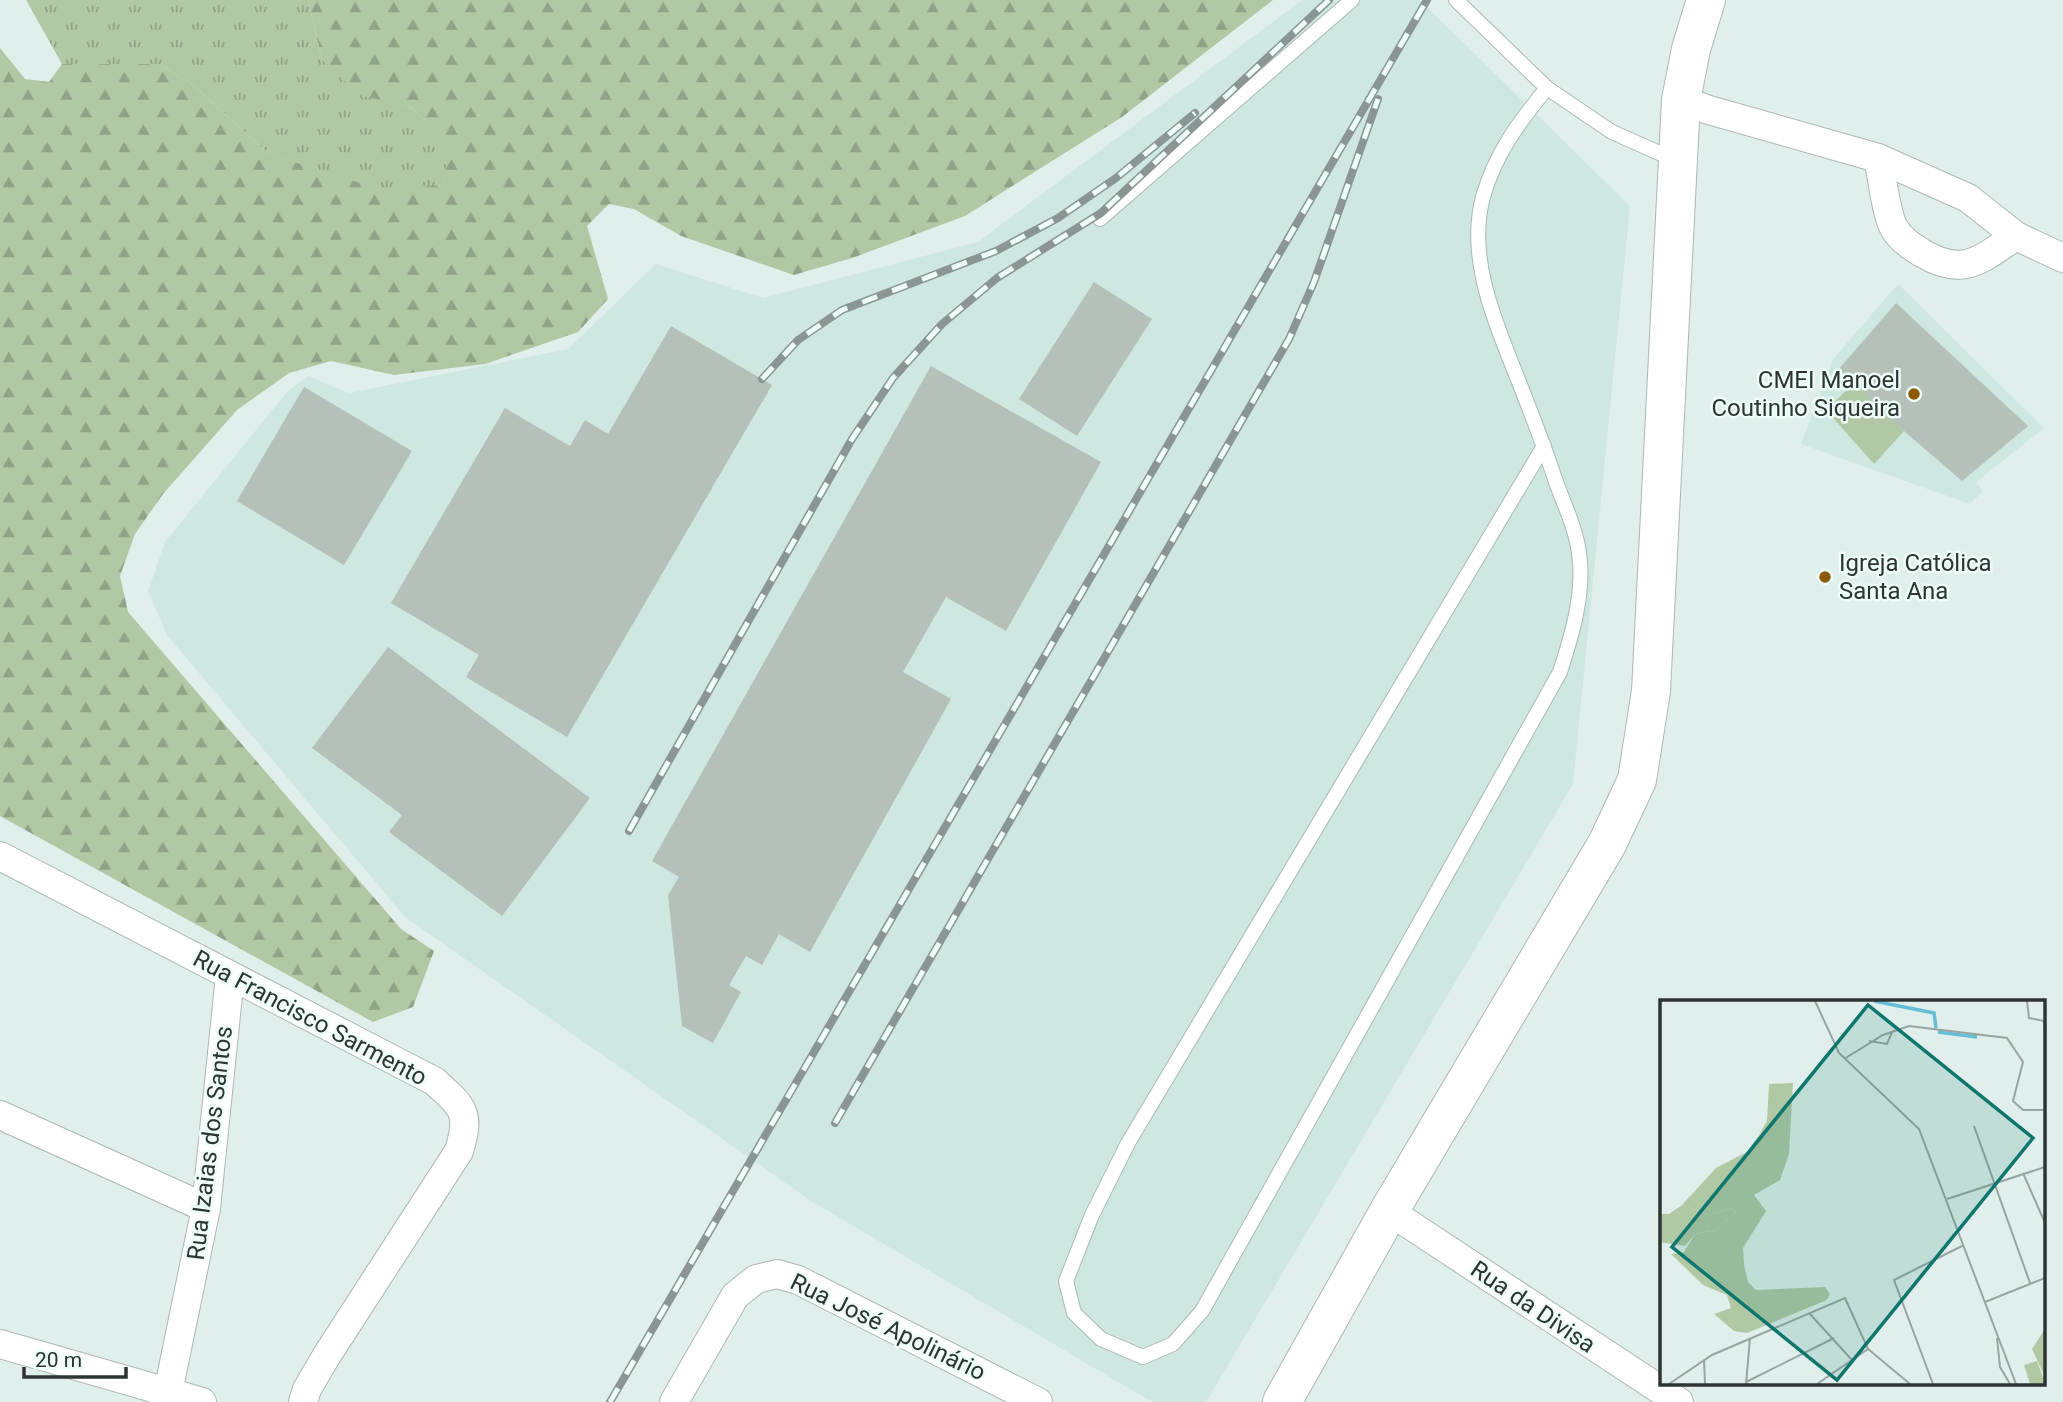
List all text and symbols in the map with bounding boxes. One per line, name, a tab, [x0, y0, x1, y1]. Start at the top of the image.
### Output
place label: CMEI Manoel Coutinho Siqueira	[1711, 366, 1900, 422]
marker: CMEI Manoel Coutinho Siqueira	[1906, 386, 1922, 402]
place label: Igreja Católica Santa Ana	[1839, 549, 1992, 605]
marker: Igreja Católica Santa Ana	[1817, 569, 1833, 585]
street label: Rua Francisco Sarmento	[188, 944, 432, 1092]
inset map	[1660, 1000, 2046, 1384]
street label: Rua Izaias dos Santos	[182, 1024, 238, 1262]
street label: Rua da Divisa	[1465, 1255, 1601, 1359]
street label: Rua José Apolinário	[786, 1268, 990, 1386]
scale bar	[24, 1336, 126, 1380]
text: 20 m	[35, 1348, 82, 1372]

